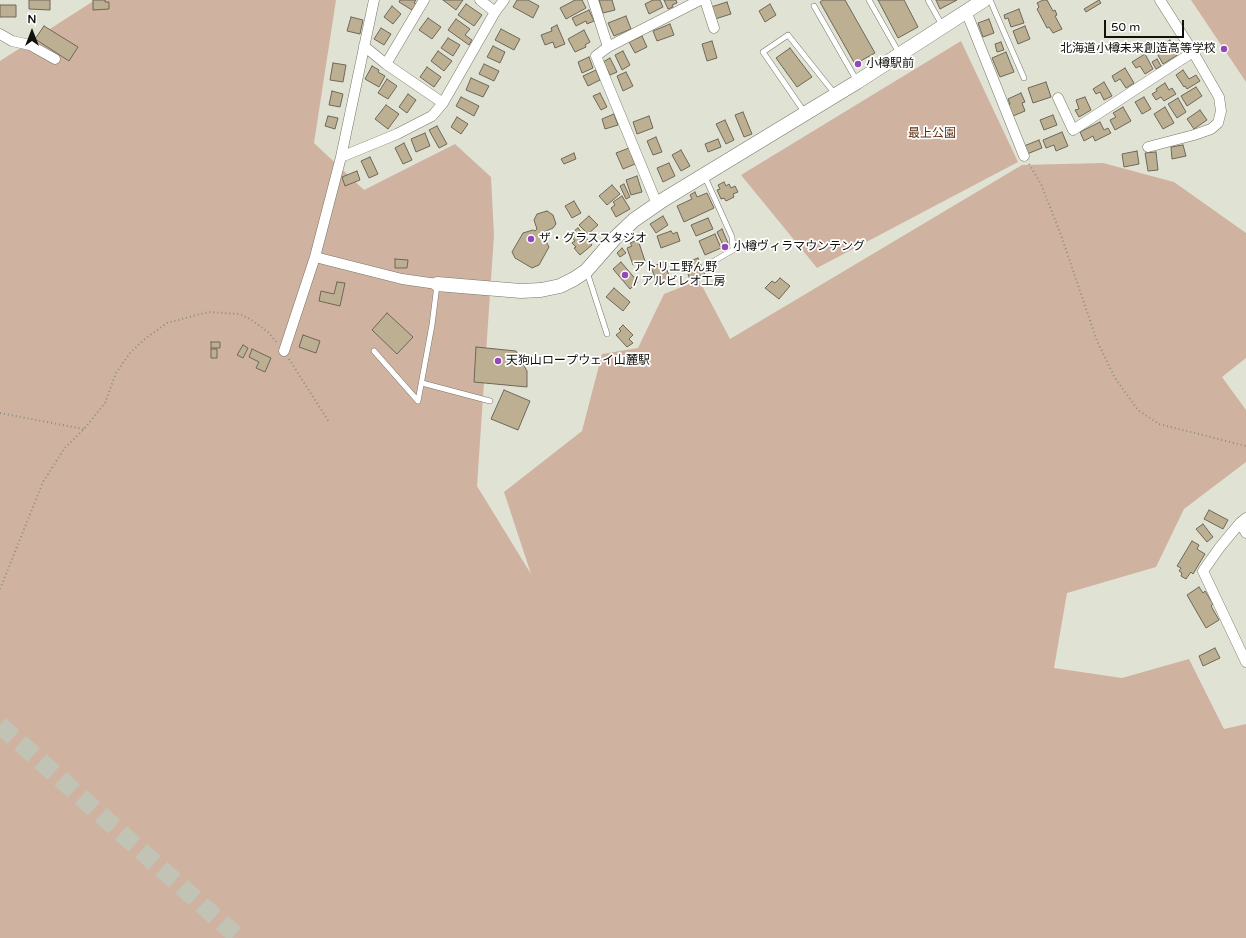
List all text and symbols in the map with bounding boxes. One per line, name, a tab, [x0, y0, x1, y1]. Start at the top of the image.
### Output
north arrow	[12, 12, 52, 52]
scale bar	[1106, 12, 1186, 38]
text: N	[28, 13, 36, 26]
text: 50 m	[1111, 20, 1140, 34]
place label: 北海道小樽未来創造高等学校	[1060, 42, 1216, 56]
marker: 北海道小樽未来創造高等学校	[1219, 44, 1229, 54]
place label: 小樽駅前	[866, 57, 914, 71]
marker: 小樽駅前	[853, 59, 863, 69]
park label: 最上公園	[908, 127, 956, 141]
place label: ザ・グラススタジオ	[539, 232, 647, 246]
marker: ザ・グラススタジオ	[526, 234, 536, 244]
place label: 小樽ヴィラマウンテング	[733, 240, 865, 254]
marker: 小樽ヴィラマウンテング	[720, 242, 730, 252]
place label: アトリエ野ん野 / アルビレオ工房	[633, 261, 725, 289]
marker: アトリエ野ん野 / アルビレオ工房	[620, 270, 630, 280]
place label: 天狗山ロープウェイ山麓駅	[506, 354, 650, 368]
marker: 天狗山ロープウェイ山麓駅	[493, 356, 503, 366]

